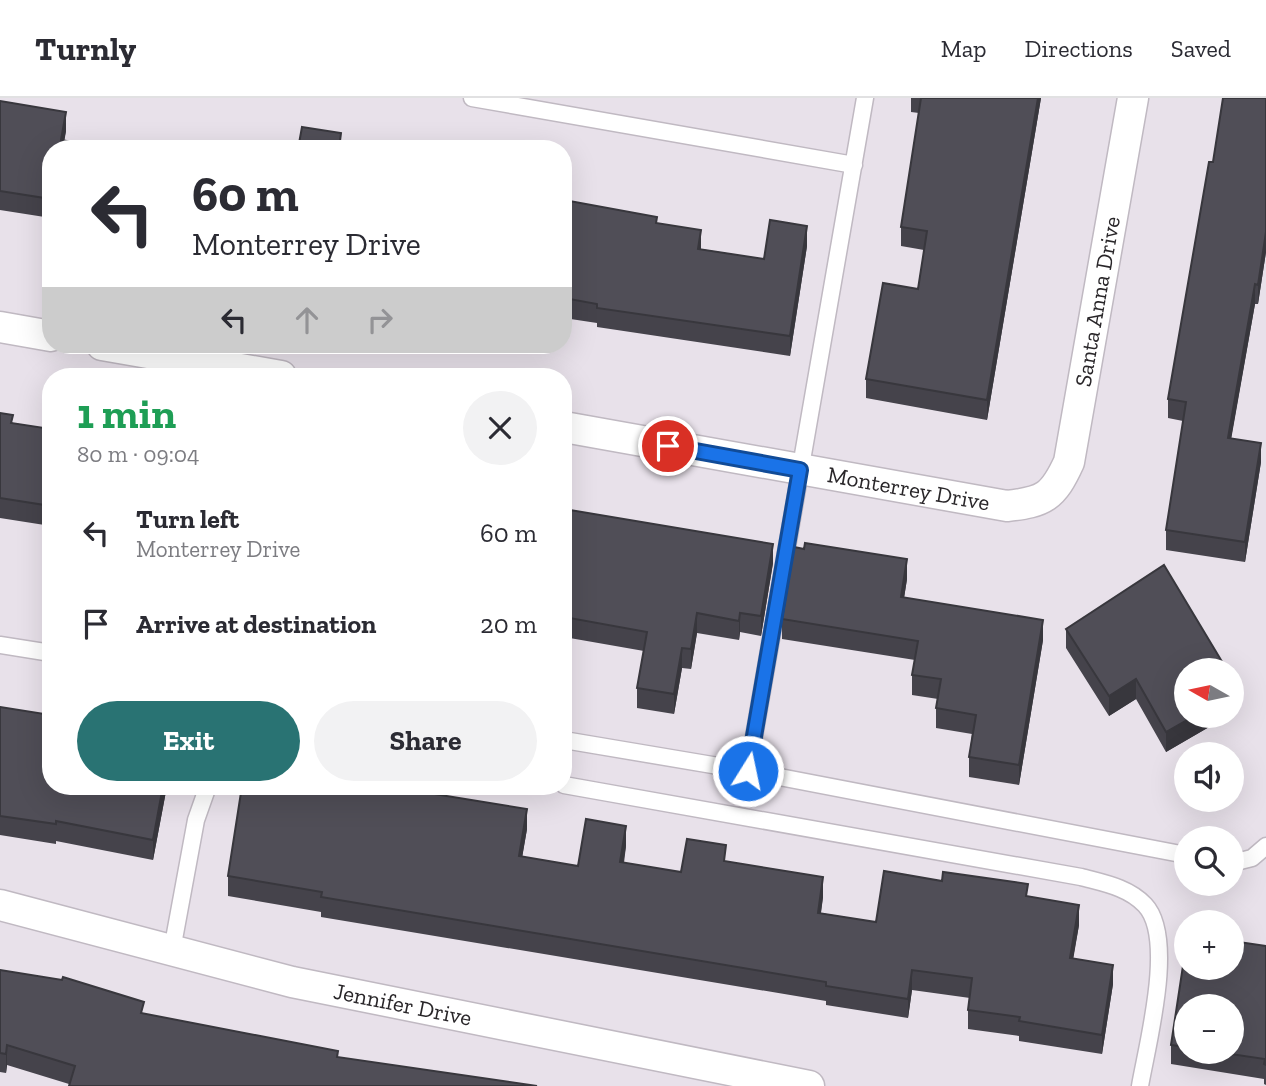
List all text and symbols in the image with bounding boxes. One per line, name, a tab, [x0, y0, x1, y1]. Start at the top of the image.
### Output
text: Turnly	[35, 29, 136, 68]
text: Map	[941, 34, 987, 63]
text: Directions	[1025, 34, 1133, 63]
text: Saved	[1171, 34, 1231, 63]
text: 60 m	[192, 165, 299, 224]
icon: left	[77, 168, 168, 259]
street label: Santa Anna Drive	[1069, 214, 1126, 389]
text: Monterrey Drive	[192, 225, 421, 263]
icon: left	[215, 301, 253, 339]
icon: ahead	[288, 301, 326, 339]
icon: right	[361, 301, 399, 339]
text: 1 min	[77, 388, 176, 439]
button: close	[463, 391, 537, 465]
pin	[638, 416, 698, 476]
icon: arrive	[649, 427, 687, 465]
text: 80 m · 09:04	[77, 440, 199, 468]
street label: Monterrey Drive	[825, 460, 992, 517]
text: Turn left	[136, 503, 239, 535]
icon: left	[77, 514, 115, 552]
text: 60 m	[480, 517, 537, 549]
text: Monterrey Drive	[136, 535, 300, 563]
icon: arrive	[77, 605, 115, 643]
text: Arrive at destination	[136, 608, 376, 640]
text: 20 m	[480, 608, 537, 640]
north arrow	[1174, 658, 1244, 728]
map controls	[1174, 658, 1244, 1064]
button: Exit	[77, 701, 300, 781]
button: Share	[314, 701, 537, 781]
position arrow	[711, 734, 785, 808]
button: sound	[1174, 742, 1244, 812]
button: search	[1174, 826, 1244, 896]
button: +	[1174, 910, 1244, 980]
street label: Jennifer Drive	[331, 977, 474, 1032]
button: −	[1174, 994, 1244, 1064]

